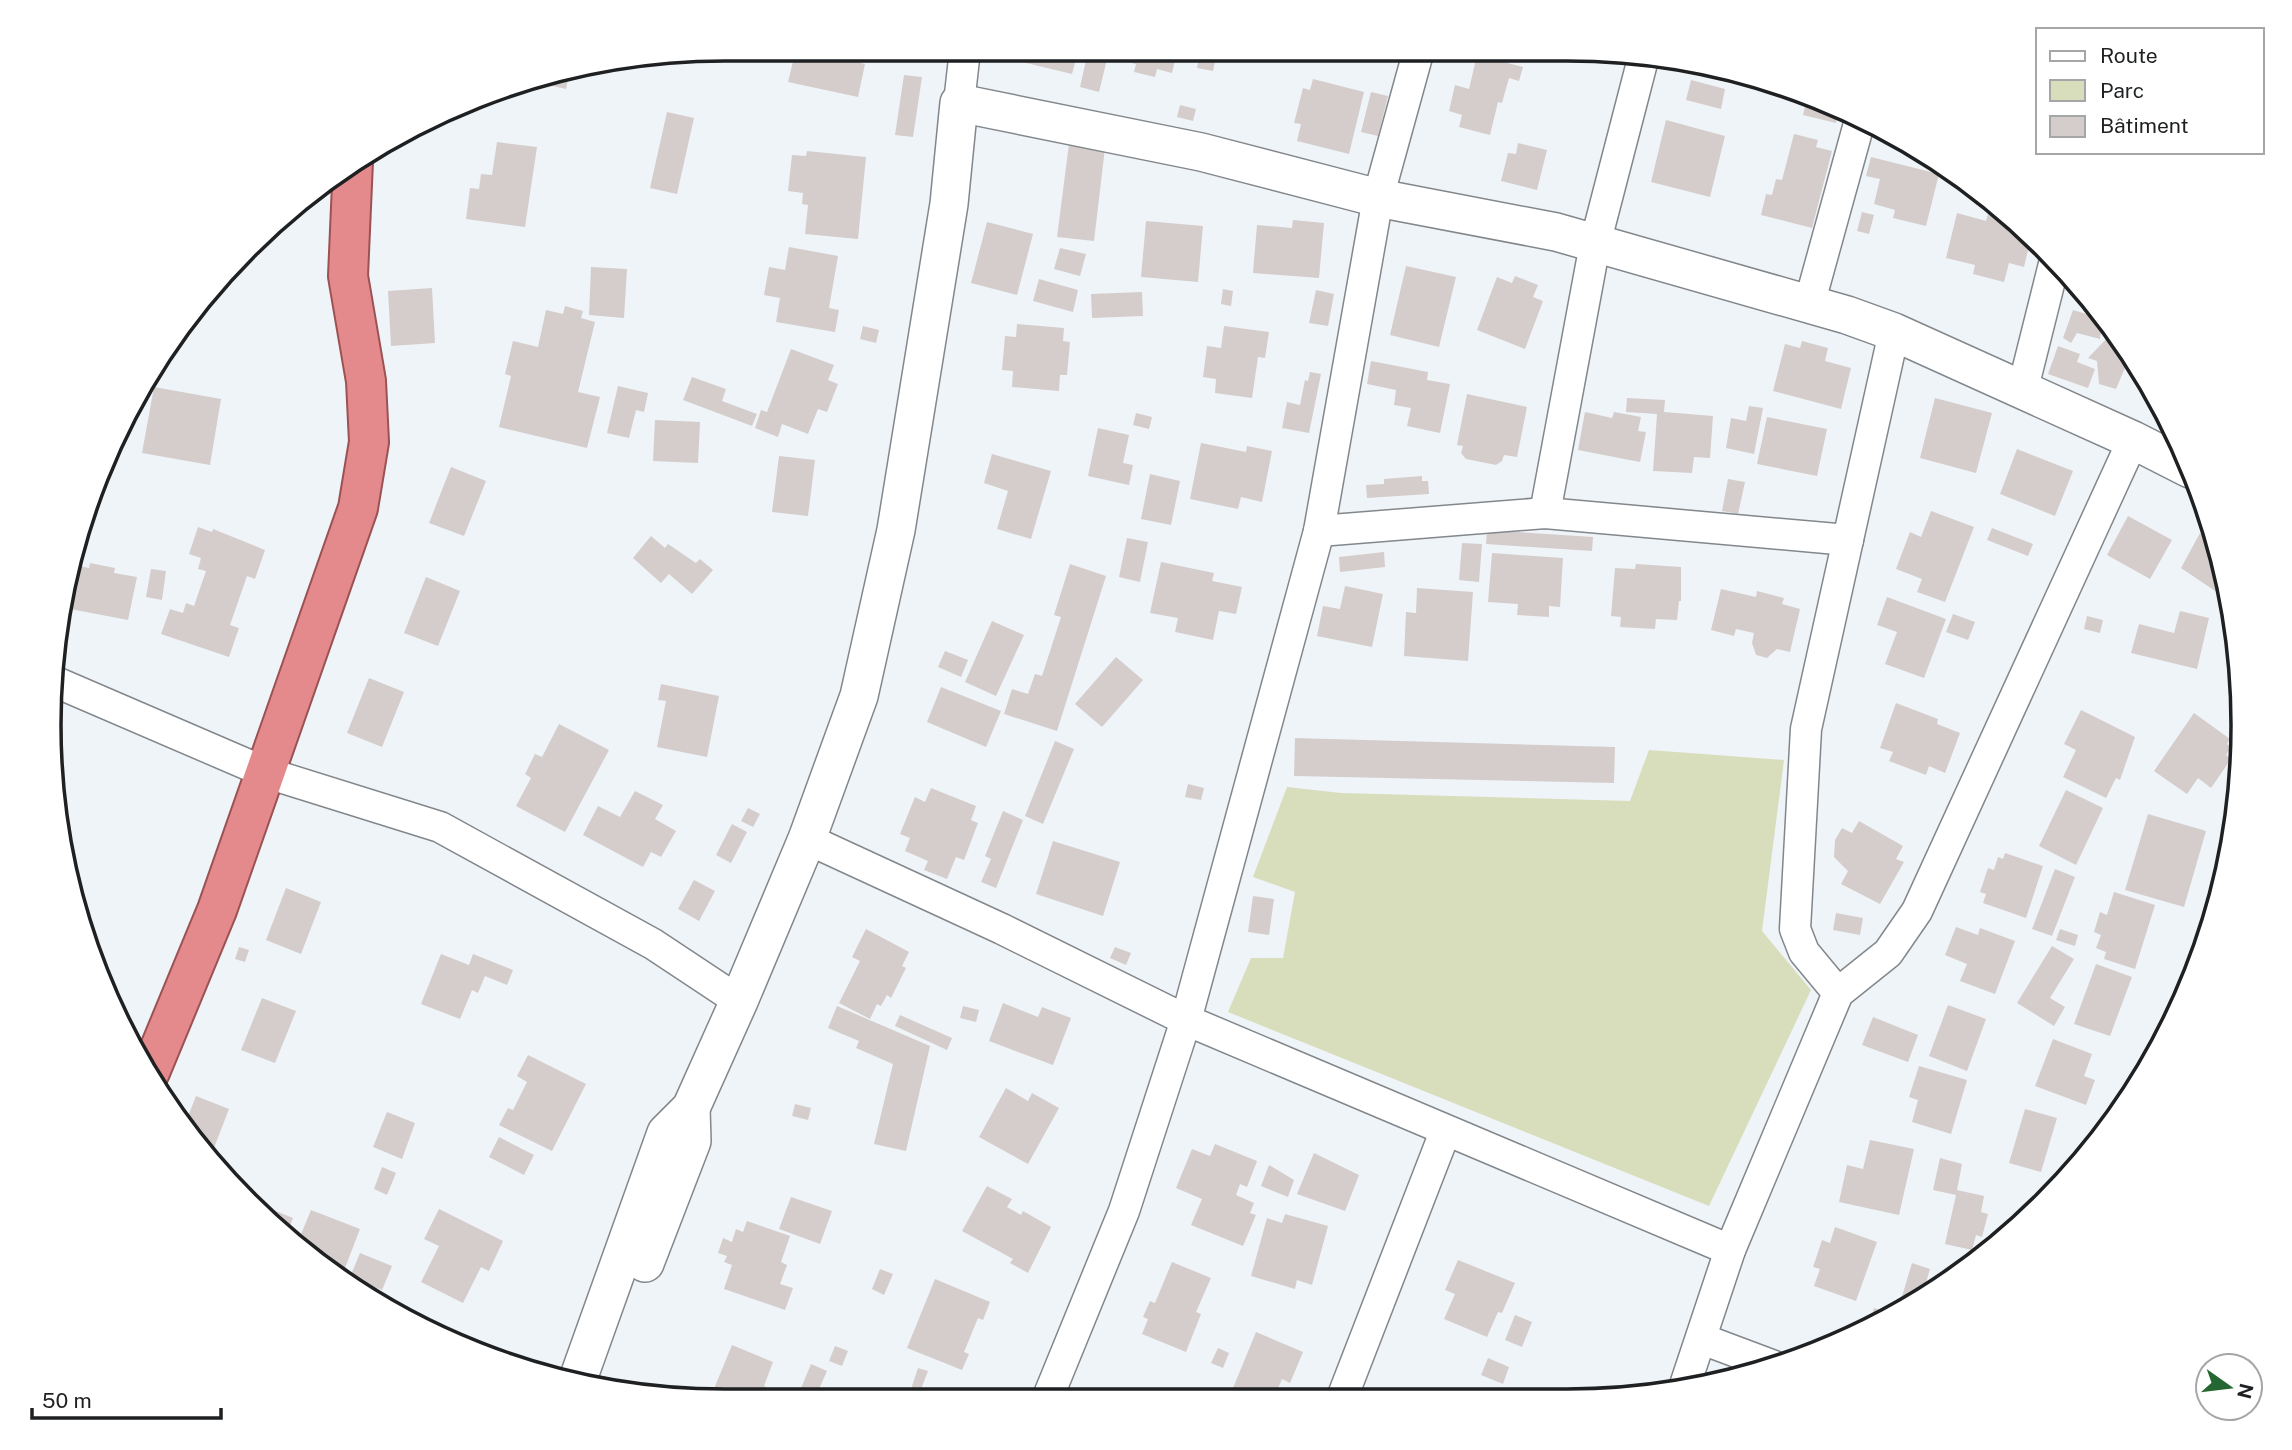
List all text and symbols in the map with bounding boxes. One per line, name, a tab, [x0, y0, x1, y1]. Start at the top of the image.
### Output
legend	[2036, 28, 2264, 154]
text: Route	[2100, 43, 2158, 68]
text: Parc	[2100, 78, 2144, 103]
text: Bâtiment	[2100, 113, 2189, 138]
north arrow	[2194, 1352, 2264, 1422]
scale bar	[32, 1376, 220, 1420]
text: N	[2233, 1381, 2258, 1401]
text: 50 m	[42, 1388, 92, 1413]

